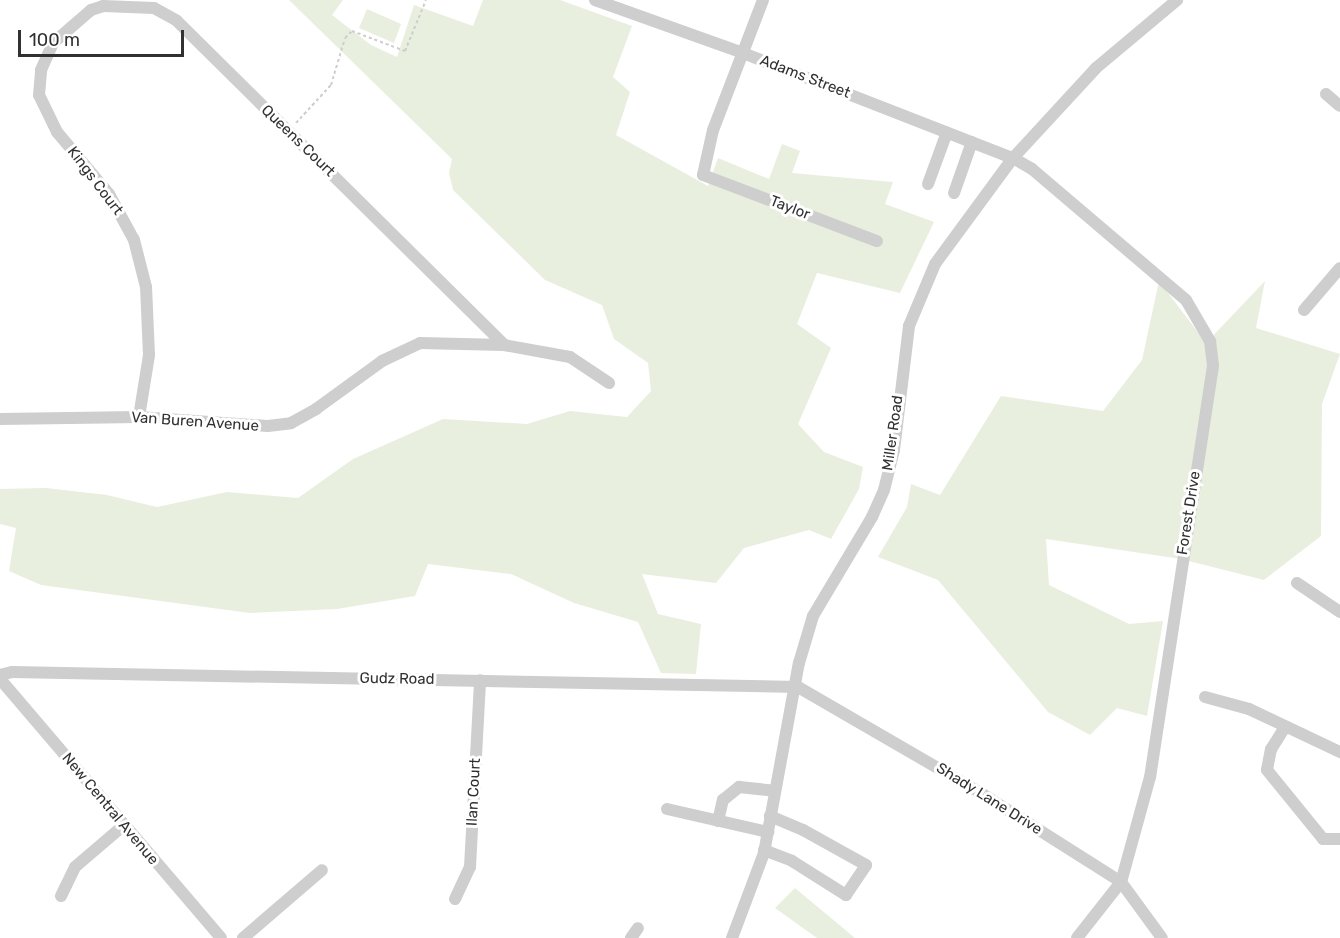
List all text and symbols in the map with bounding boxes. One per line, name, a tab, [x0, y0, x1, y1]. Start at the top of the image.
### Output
scale bar	[21, 18, 188, 56]
text: 100 m	[29, 29, 80, 51]
street label: Adams Street	[757, 52, 853, 102]
street label: Queens Court	[257, 101, 339, 181]
street label: Kings Court	[63, 143, 127, 219]
street label: Taylor	[767, 192, 813, 224]
street label: Miller Road	[879, 394, 907, 472]
street label: Van Buren Avenue	[130, 409, 260, 435]
street label: Forest Drive	[1174, 470, 1204, 556]
street label: Gudz Road	[359, 669, 435, 689]
street label: New Central Avenue	[58, 749, 162, 869]
street label: Ilan Court	[463, 758, 485, 826]
street label: Shady Lane Drive	[933, 759, 1045, 839]

